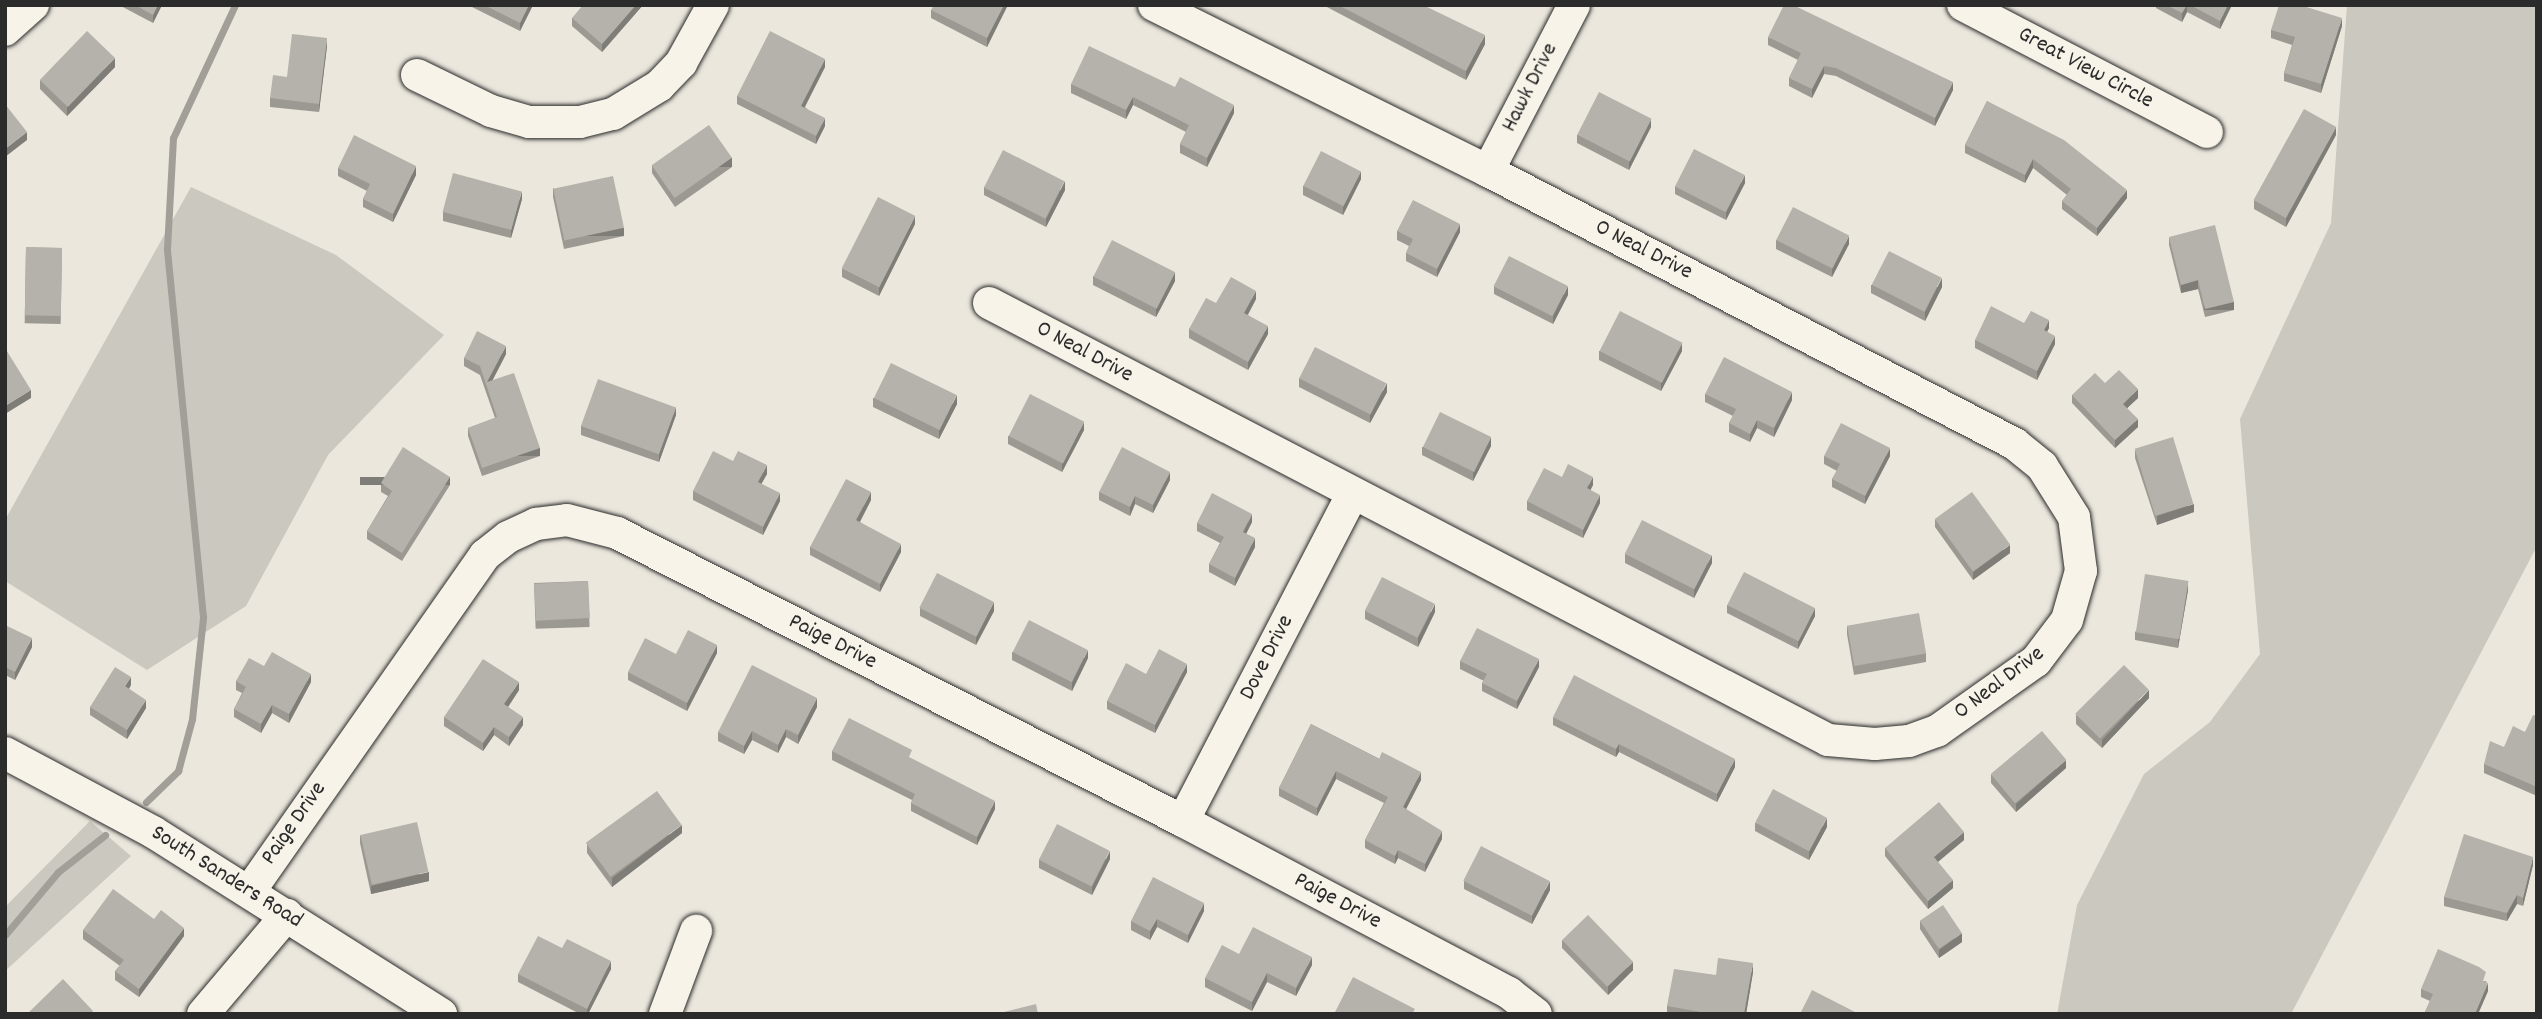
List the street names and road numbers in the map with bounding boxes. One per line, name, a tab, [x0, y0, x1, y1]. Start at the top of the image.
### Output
street label: Great View Circle	[2013, 22, 2157, 116]
street label: Hawk Drive	[1497, 39, 1565, 137]
street label: O Neal Drive	[1590, 215, 1696, 287]
street label: O Neal Drive	[1031, 316, 1137, 390]
street label: Paige Drive	[783, 609, 881, 677]
street label: Dove Drive	[1235, 611, 1301, 705]
street label: O Neal Drive	[1949, 641, 2051, 727]
street label: Paige Drive	[256, 777, 334, 871]
street label: South Sanders Road	[145, 820, 307, 936]
street label: Paige Drive	[1288, 867, 1386, 937]

